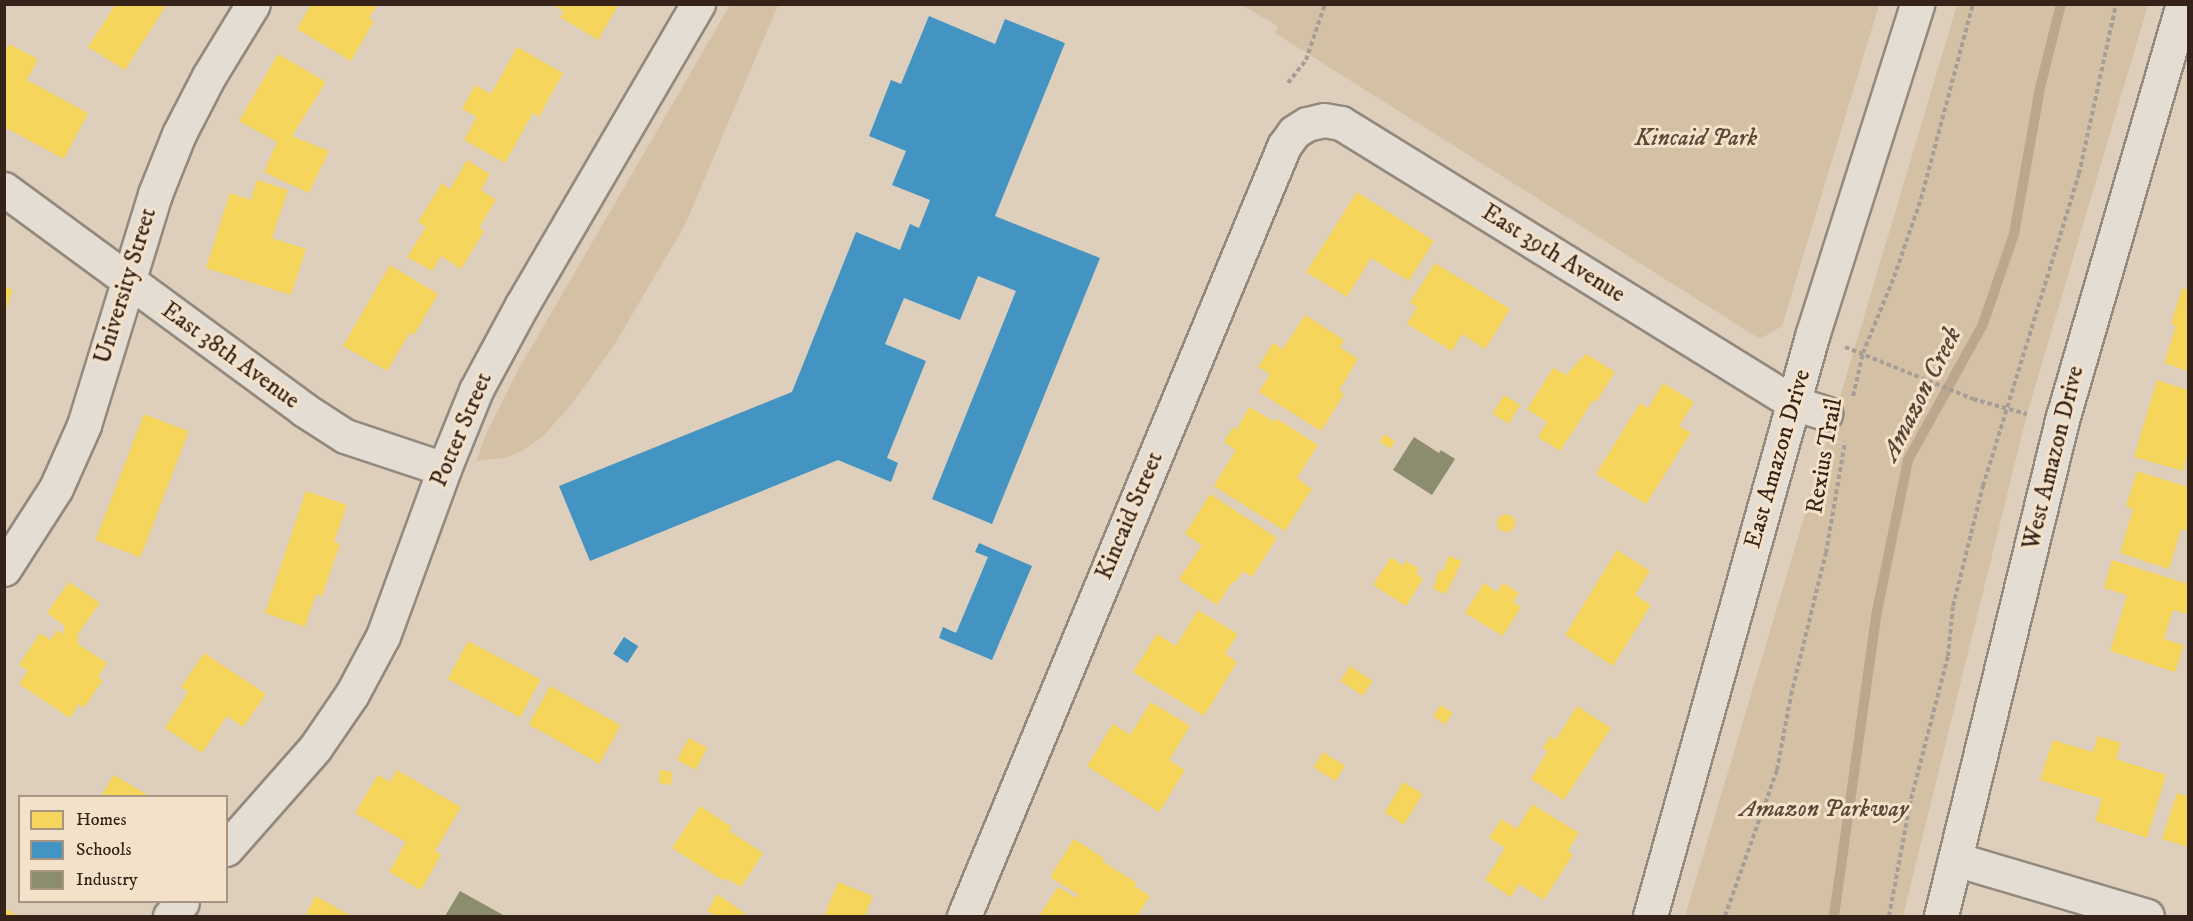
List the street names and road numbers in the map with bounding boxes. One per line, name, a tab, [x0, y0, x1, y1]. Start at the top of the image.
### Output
street label: East 39th Avenue	[1476, 198, 1630, 310]
street label: University Street	[89, 205, 163, 367]
street label: East 38th Avenue	[155, 296, 305, 416]
street label: West Amazon Drive	[2017, 363, 2091, 553]
street label: East Amazon Drive	[1739, 366, 1817, 552]
street label: Potter Street	[425, 369, 499, 491]
street label: Rexius Trail	[1801, 396, 1849, 516]
street label: Kincaid Street	[1090, 448, 1170, 584]

